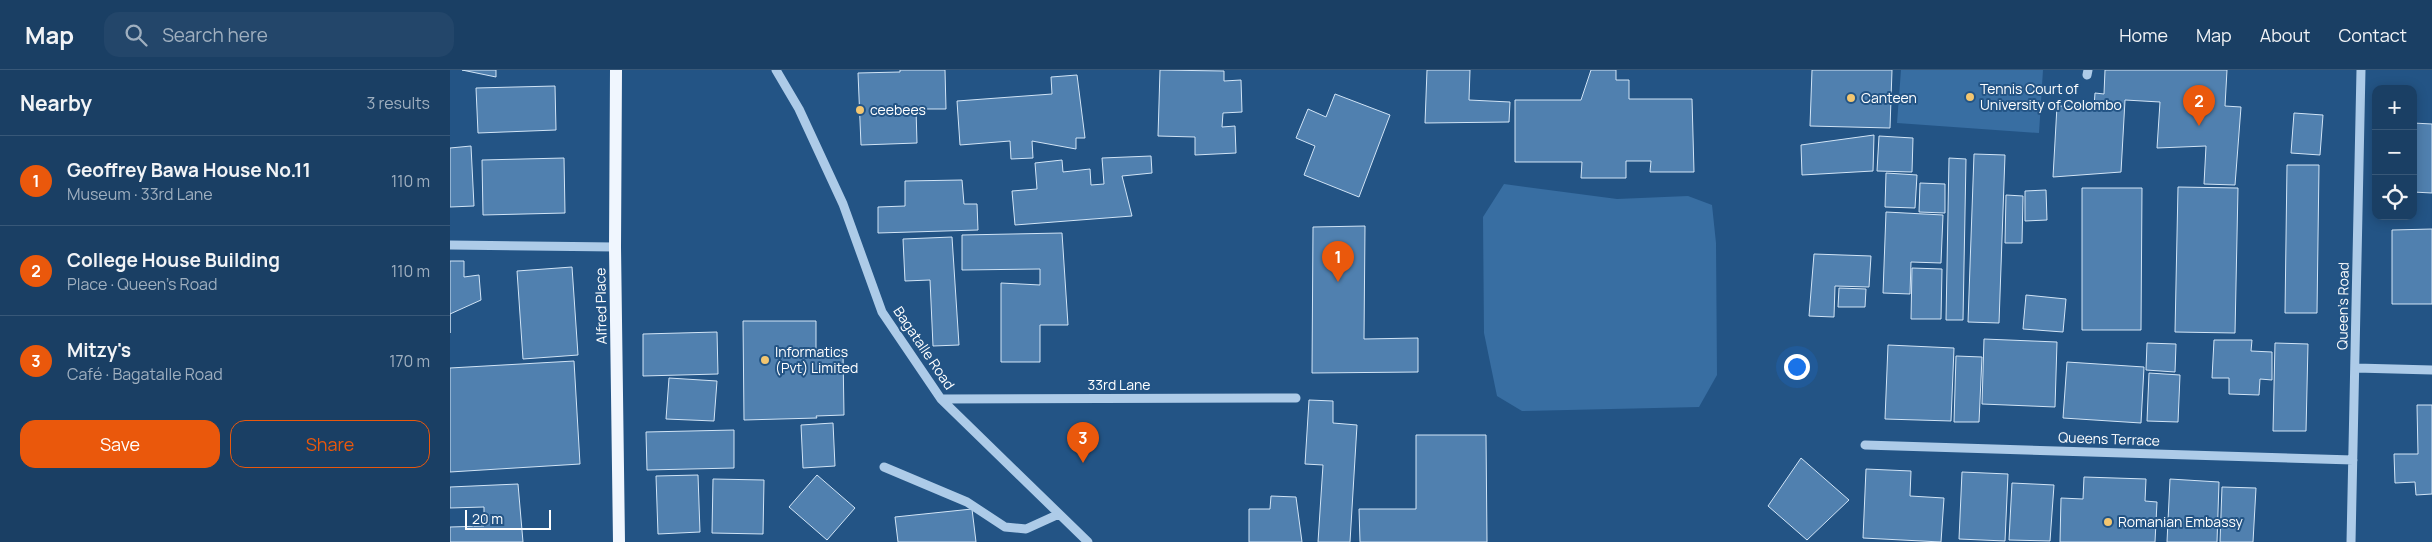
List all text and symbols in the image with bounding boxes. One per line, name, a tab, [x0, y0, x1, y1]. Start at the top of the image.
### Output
search box	[104, 12, 454, 57]
text: Map	[25, 18, 74, 51]
icon: search	[122, 21, 150, 49]
text: Search here	[162, 22, 268, 48]
text: Home	[2119, 23, 2168, 47]
text: Map	[2196, 23, 2232, 47]
text: About	[2260, 23, 2310, 47]
text: Contact	[2338, 23, 2407, 47]
place label: Tennis Court of University of Colombo	[1980, 79, 2122, 114]
pin: 2	[2183, 85, 2215, 126]
map controls	[2372, 85, 2417, 220]
button: +	[2372, 85, 2417, 130]
place label: Canteen	[1861, 88, 1917, 107]
text: Nearby	[20, 89, 92, 117]
marker: Tennis Court of University of Colombo	[1964, 91, 1976, 103]
text: 3 results	[367, 92, 430, 114]
marker: Canteen	[1845, 92, 1857, 104]
place label: ceebees	[870, 100, 926, 119]
marker: ceebees	[854, 104, 866, 116]
button: −	[2372, 130, 2417, 175]
text: Geoffrey Bawa House No.11	[67, 157, 311, 183]
text: 1	[32, 170, 40, 192]
text: 110 m	[391, 170, 430, 192]
button: locate	[2372, 175, 2417, 220]
text: Museum · 33rd Lane	[67, 183, 213, 205]
pin: 1	[1322, 241, 1354, 282]
text: College House Building	[67, 247, 280, 273]
text: 2	[31, 260, 41, 282]
text: 110 m	[391, 260, 430, 282]
street label: Queen's Road	[2332, 262, 2353, 350]
street label: Alfred Place	[590, 268, 611, 344]
text: Place · Queen's Road	[67, 273, 217, 295]
street label: Bagatalle Road	[890, 302, 959, 393]
text: Mitzy's	[67, 337, 131, 363]
place label: Informatics (Pvt) Limited	[775, 342, 858, 377]
text: 3	[31, 350, 41, 372]
text: 170 m	[389, 350, 430, 372]
marker: Informatics (Pvt) Limited	[759, 354, 771, 366]
your location	[1784, 354, 1810, 380]
text: Café · Bagatalle Road	[67, 363, 223, 385]
street label: 33rd Lane	[1088, 375, 1150, 394]
button: Save	[20, 420, 220, 468]
button: Share	[230, 420, 430, 468]
pin: 3	[1067, 422, 1099, 463]
street label: Queens Terrace	[2058, 427, 2160, 450]
scale bar	[465, 507, 551, 530]
text: 20 m	[472, 509, 503, 528]
place label: Romanian Embassy	[2118, 512, 2244, 531]
marker: Romanian Embassy	[2102, 516, 2114, 528]

